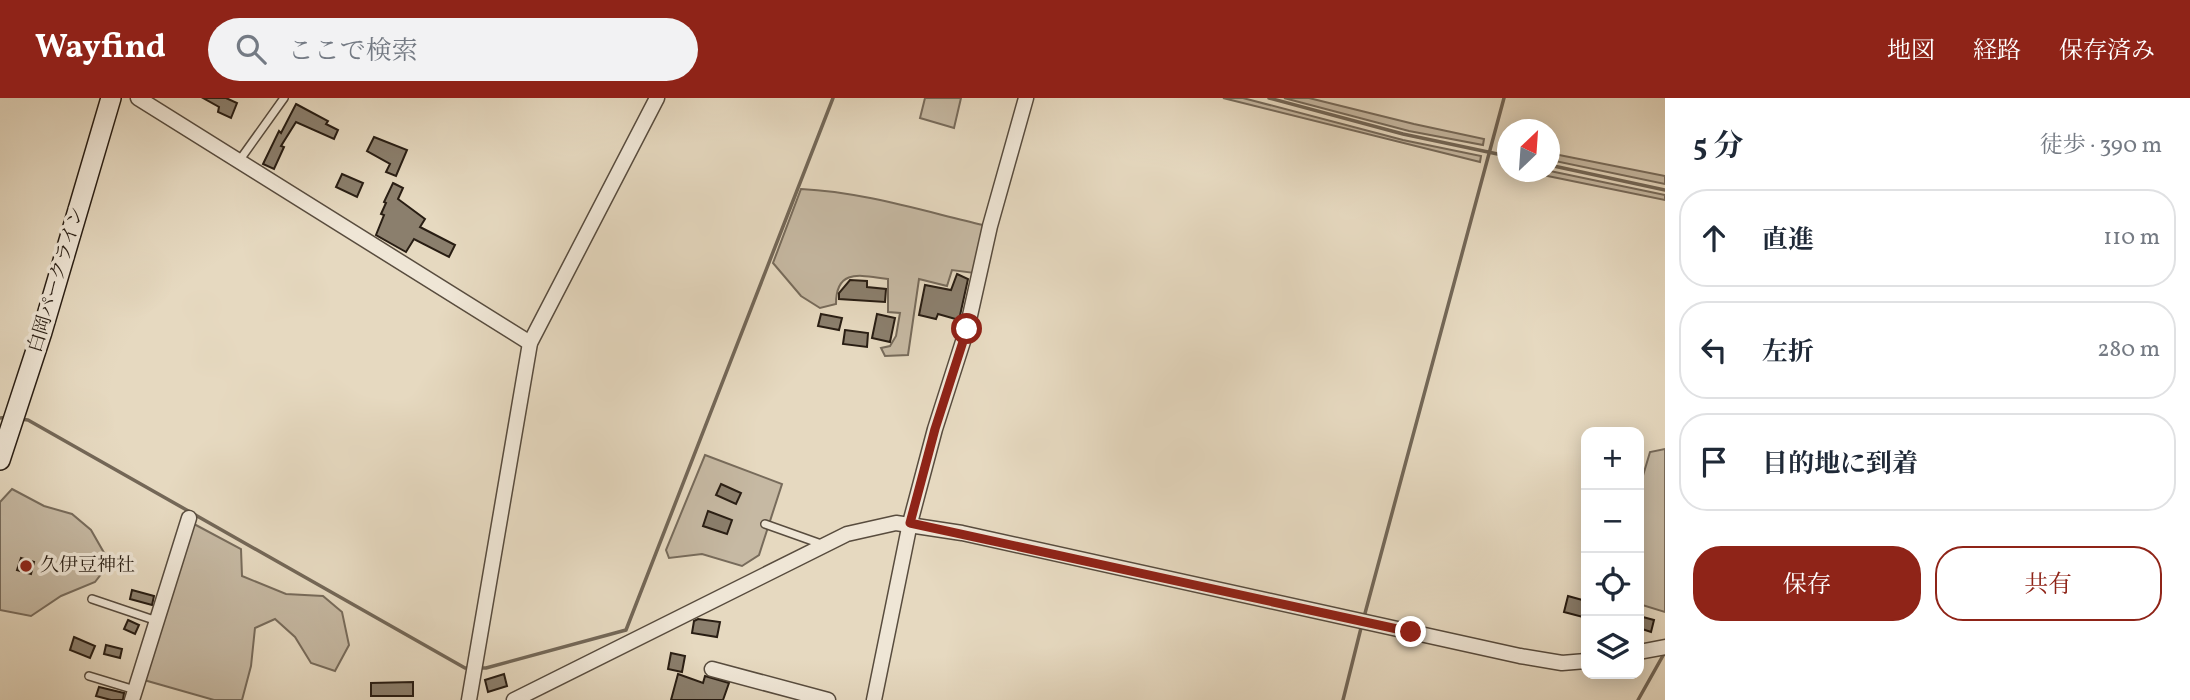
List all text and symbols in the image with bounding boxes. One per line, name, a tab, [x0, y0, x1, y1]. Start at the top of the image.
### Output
search box	[208, 18, 698, 81]
text: Wayfind	[35, 26, 166, 72]
icon: search	[232, 30, 270, 68]
text: ここで検索	[288, 34, 418, 70]
text: 地図	[1887, 35, 1935, 69]
text: 経路	[1973, 35, 2021, 69]
text: 保存済み	[2059, 35, 2155, 69]
north arrow	[1497, 119, 1560, 182]
text: 5 分	[1693, 126, 1743, 168]
text: 徒歩 · 390 m	[2040, 130, 2162, 162]
street label: 白岡パークライン	[22, 204, 92, 356]
icon: ahead	[1695, 219, 1733, 257]
text: 110 m	[2103, 222, 2160, 254]
text: 直進	[1762, 223, 1814, 259]
route start	[951, 313, 982, 344]
icon: left	[1695, 331, 1733, 369]
text: 280 m	[2097, 334, 2160, 366]
text: 左折	[1762, 335, 1814, 371]
map controls	[1581, 427, 1644, 679]
button: +	[1581, 427, 1644, 490]
icon: arrive	[1695, 443, 1733, 481]
text: 目的地に到着	[1762, 447, 1918, 483]
button: −	[1581, 490, 1644, 553]
button: 保存	[1693, 546, 1921, 621]
button: 共有	[1935, 546, 2162, 621]
place label: 久伊豆神社	[40, 553, 135, 579]
button: locate	[1581, 553, 1644, 616]
marker: 久伊豆神社	[18, 558, 34, 574]
route end	[1395, 616, 1426, 647]
button: layers	[1581, 616, 1644, 679]

